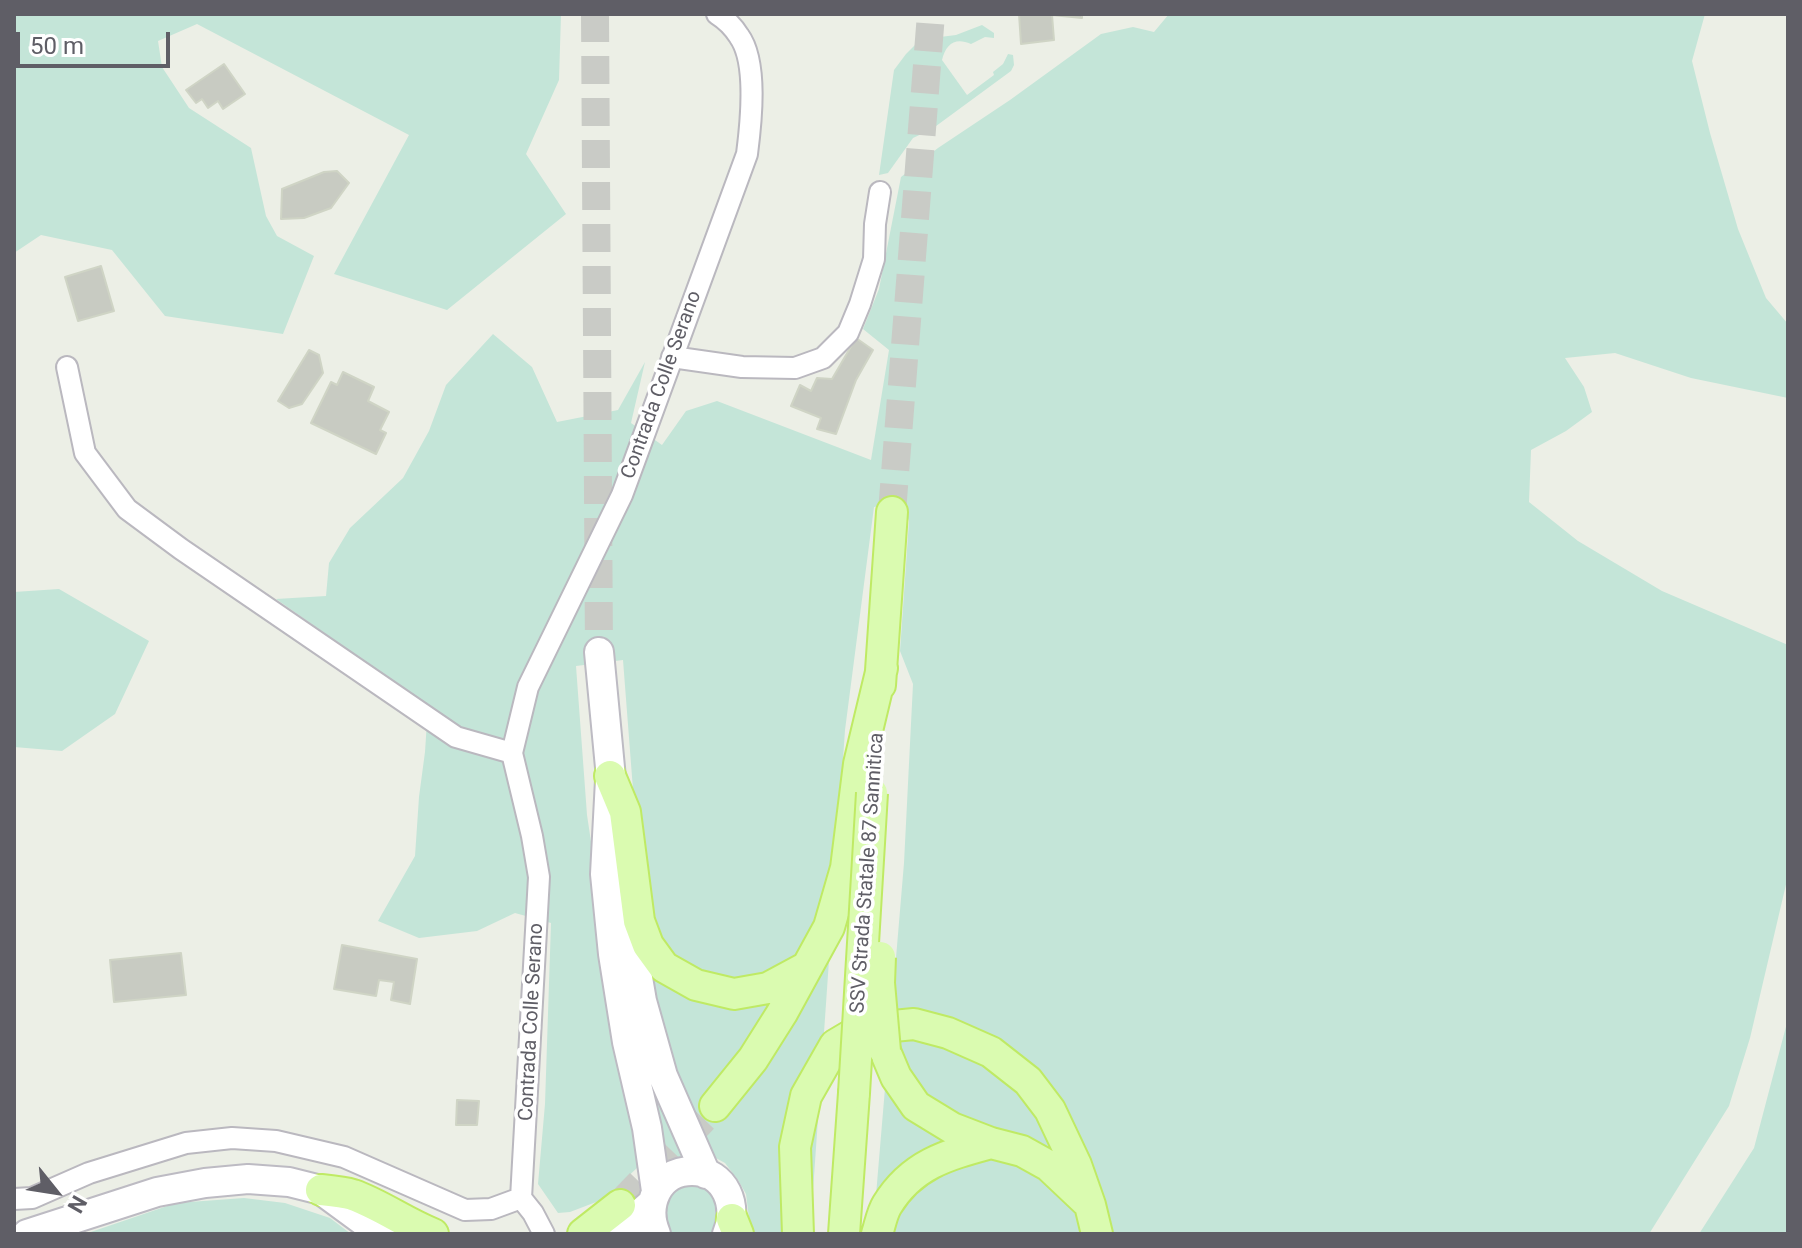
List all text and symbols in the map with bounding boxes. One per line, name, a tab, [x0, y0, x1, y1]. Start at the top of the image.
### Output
scale bar	[20, 16, 174, 66]
text: 50 m	[30, 32, 84, 60]
street label: Contrada Colle Serano	[617, 288, 707, 482]
street label: SSV Strada Statale 87 Sannitica	[846, 732, 890, 1014]
street label: Contrada Colle Serano	[515, 922, 549, 1122]
north arrow	[16, 1152, 96, 1232]
text: N	[63, 1191, 92, 1217]

